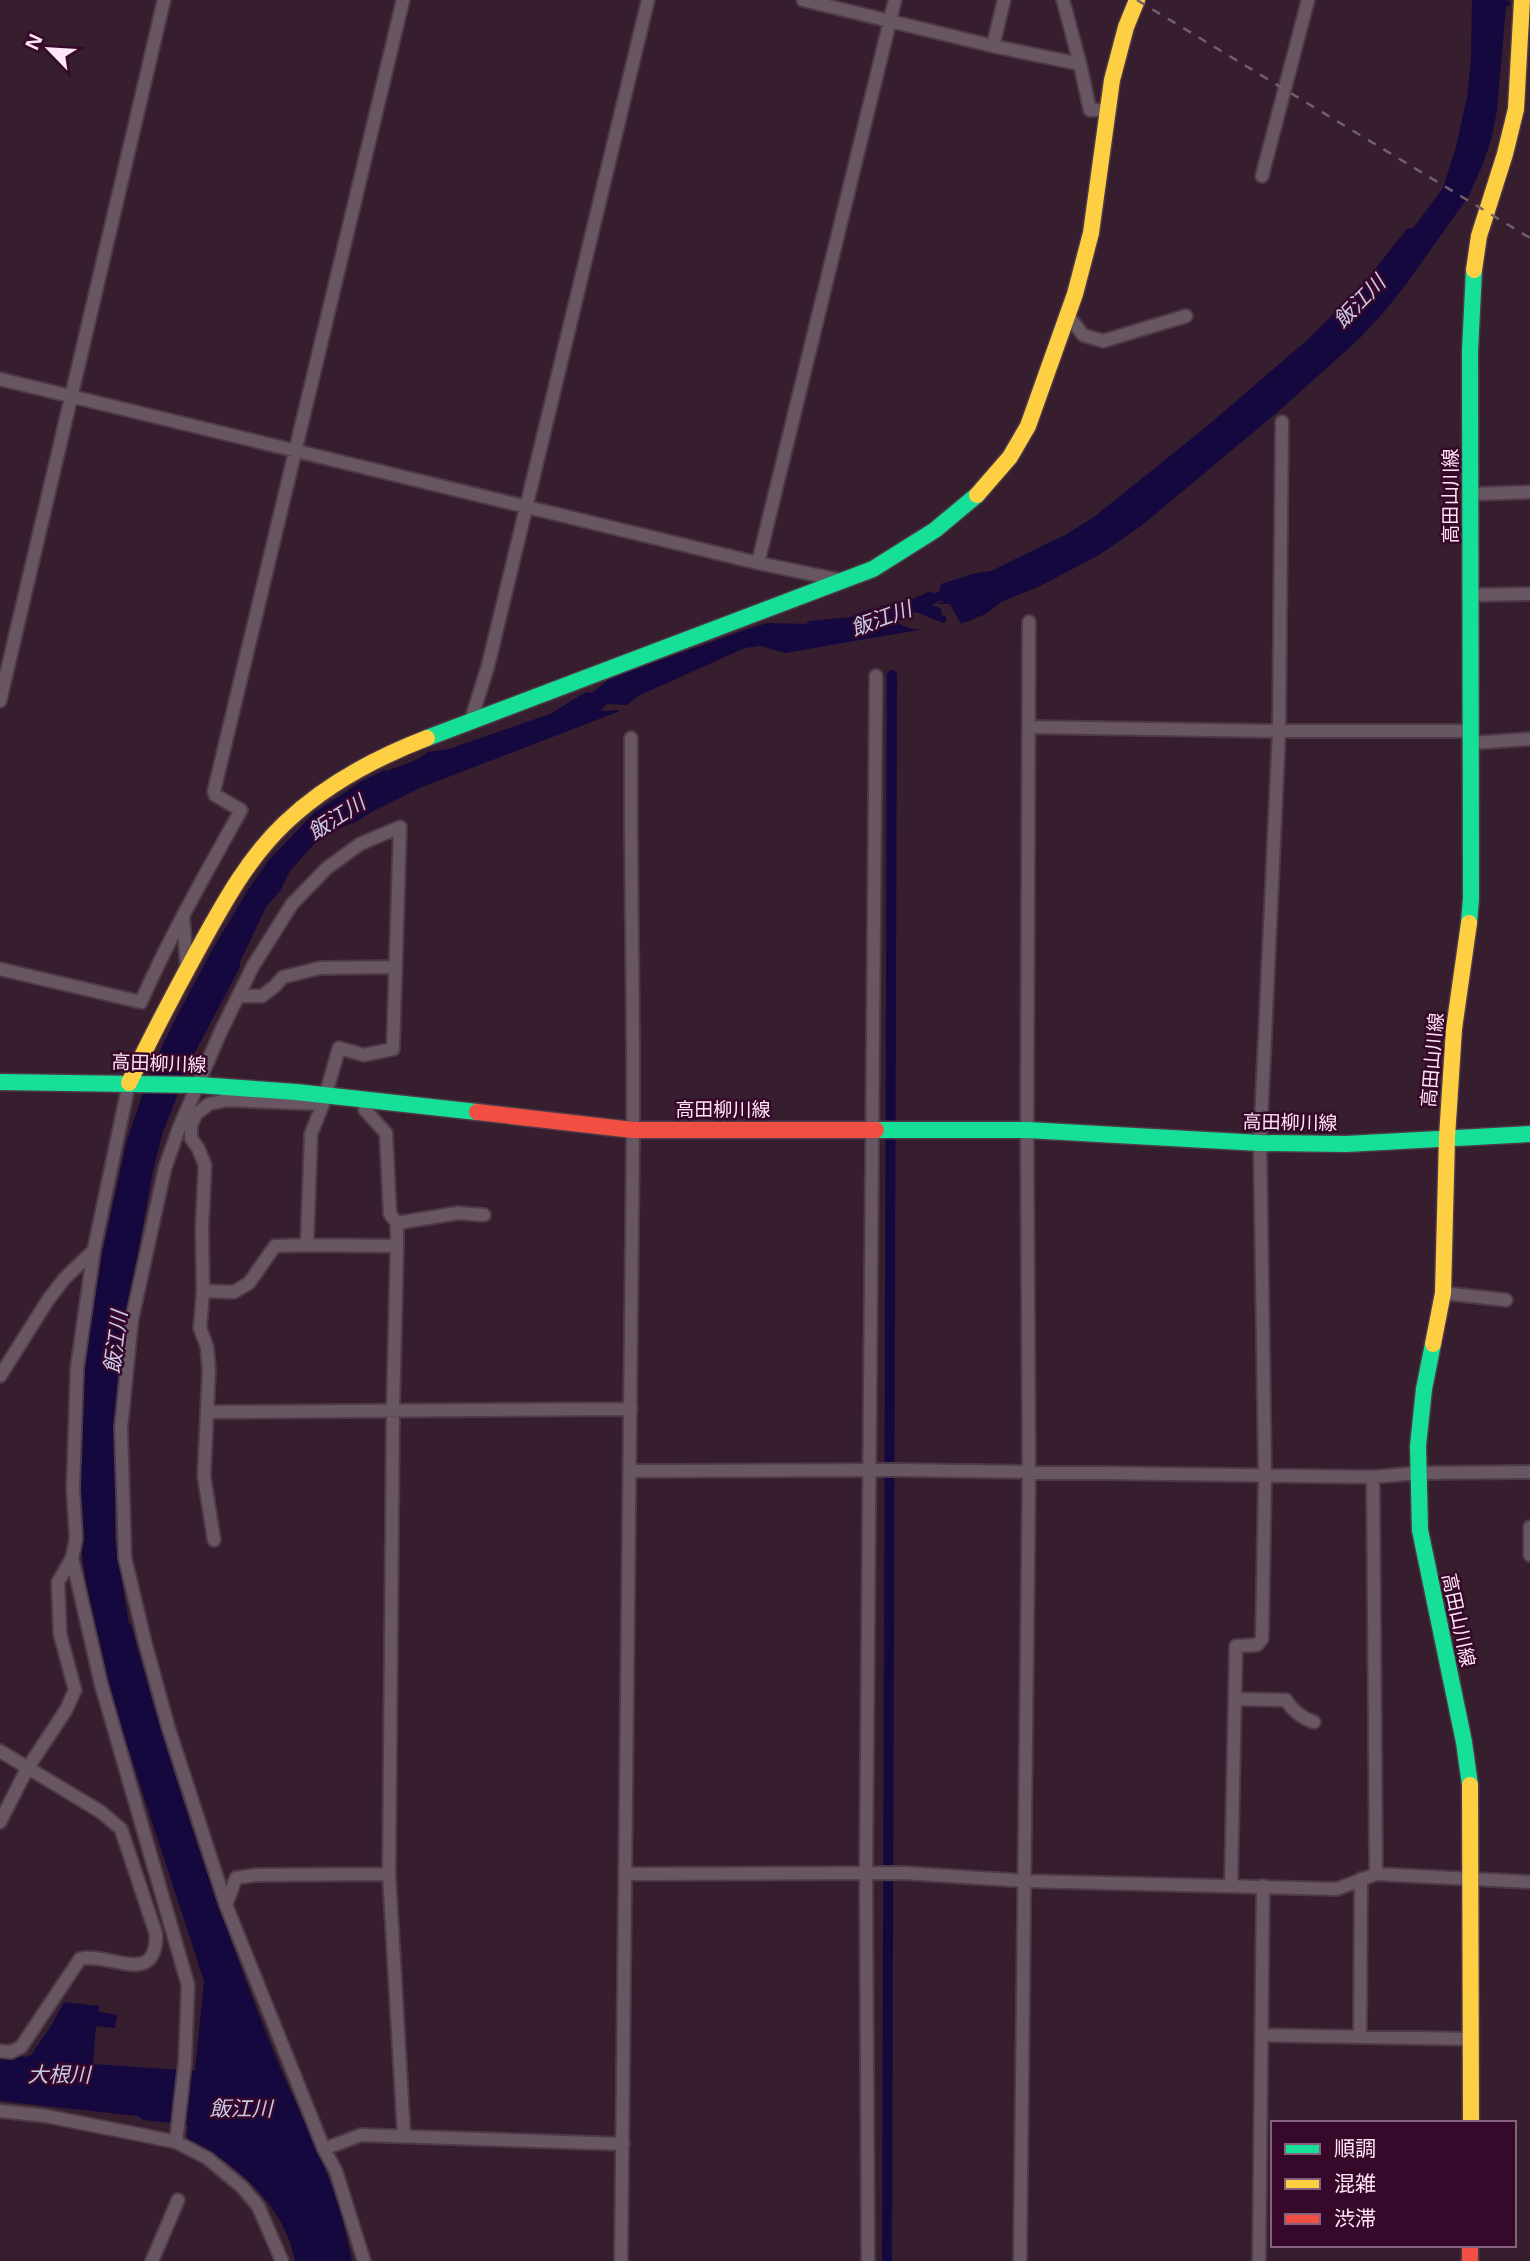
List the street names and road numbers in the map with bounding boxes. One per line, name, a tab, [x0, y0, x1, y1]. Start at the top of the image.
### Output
street label: 高田山川線	[1437, 448, 1463, 544]
street label: 高田山川線	[1415, 1012, 1449, 1108]
street label: 高田柳川線	[111, 1048, 207, 1078]
street label: 高田柳川線	[675, 1096, 771, 1122]
street label: 高田柳川線	[1242, 1108, 1338, 1136]
street label: 高田山川線	[1436, 1571, 1482, 1669]

